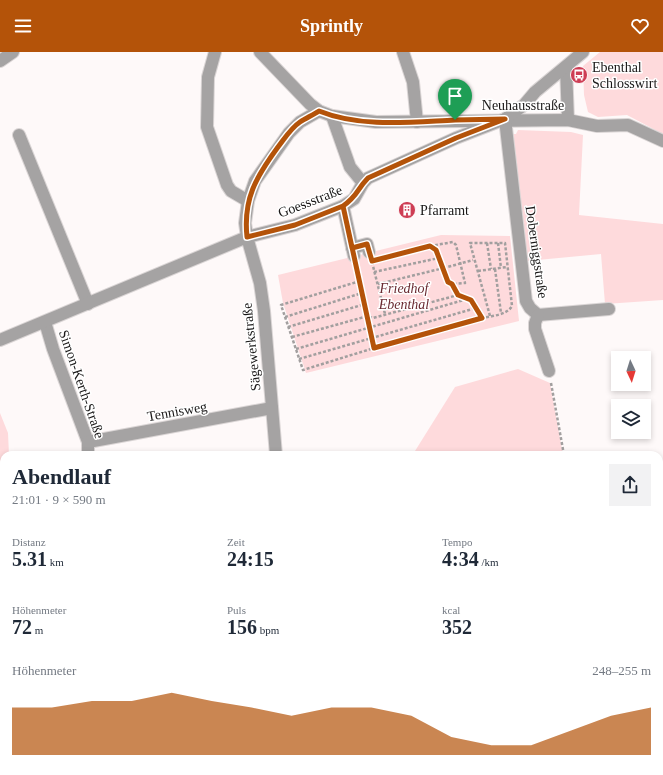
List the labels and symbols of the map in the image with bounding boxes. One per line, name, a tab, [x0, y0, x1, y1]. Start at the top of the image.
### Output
place label: Ebenthal Schlosswirt	[592, 60, 657, 91]
bus stop icon: Ebenthal Schlosswirt	[569, 65, 589, 85]
pin	[438, 79, 472, 120]
street label: Neuhausstraße	[482, 98, 564, 113]
street label: Goessstraße	[276, 182, 344, 221]
building icon: Pfarramt	[397, 200, 417, 220]
place label: Pfarramt	[420, 203, 469, 218]
street label: Doberniggstraße	[523, 205, 550, 299]
park label: Friedhof Ebenthal	[378, 281, 431, 312]
street label: Sägewerkstraße	[239, 302, 264, 392]
street label: Simon-Kerth-Straße	[56, 328, 107, 440]
north arrow	[611, 351, 651, 391]
street label: Tennisweg	[146, 399, 208, 424]

